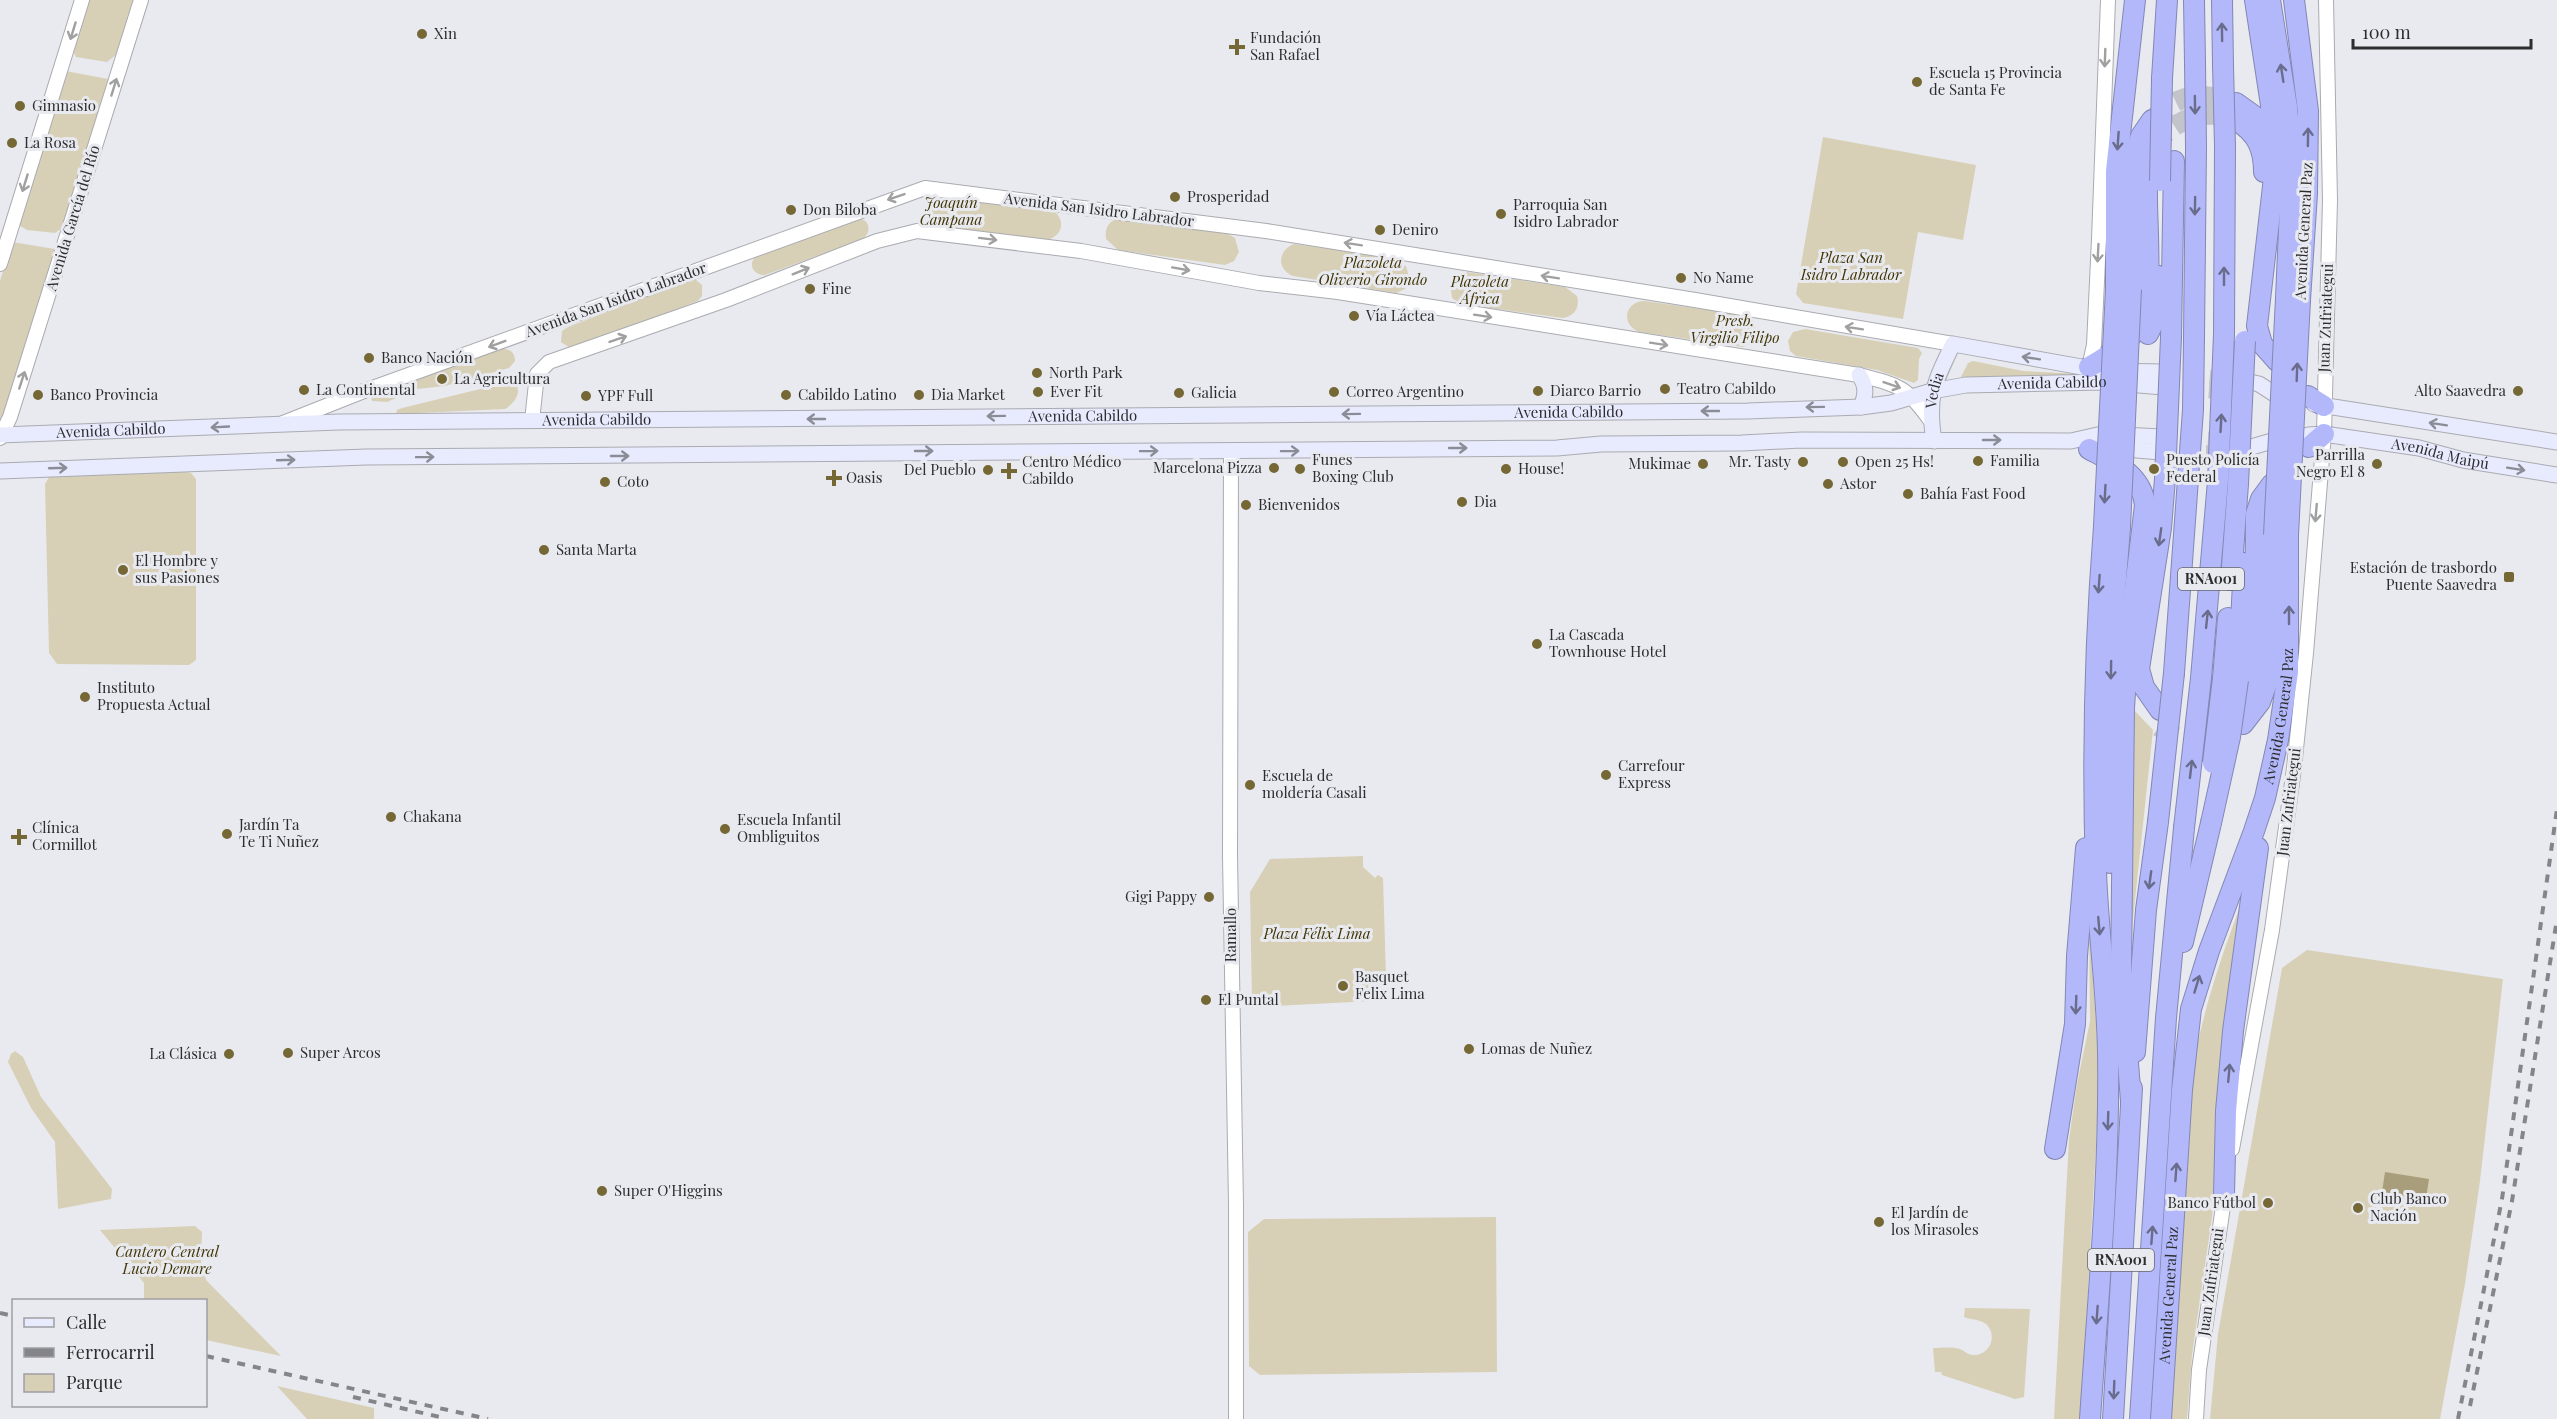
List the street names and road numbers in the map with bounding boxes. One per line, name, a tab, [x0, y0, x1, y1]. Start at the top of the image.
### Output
street label: Avenida García del Río	[40, 143, 104, 294]
street label: Avenida General Paz	[2289, 162, 2317, 301]
street label: Avenida San Isidro Labrador	[1002, 187, 1196, 231]
street label: Avenida San Isidro Labrador	[521, 257, 709, 342]
street label: Juan Zufriategui	[2313, 263, 2337, 374]
street label: Vedia	[1920, 369, 1948, 410]
street label: Avenida Cabildo	[1996, 371, 2107, 393]
street label: Avenida Cabildo	[1513, 401, 1623, 422]
street label: Avenida Cabildo	[1027, 405, 1137, 426]
street label: Avenida Cabildo	[541, 409, 651, 429]
street label: Avenida Cabildo	[55, 418, 166, 442]
street label: Avenida Maipú	[2389, 433, 2491, 473]
road number: RNA001	[2178, 568, 2244, 590]
street label: Avenida General Paz	[2257, 648, 2297, 787]
street label: Juan Zufriategui	[2271, 746, 2305, 858]
street label: Ramallo	[1220, 908, 1240, 962]
street label: Avenida General Paz	[2153, 1226, 2182, 1365]
street label: Juan Zufriategui	[2192, 1226, 2228, 1338]
road number: RNA001	[2088, 1249, 2154, 1271]

